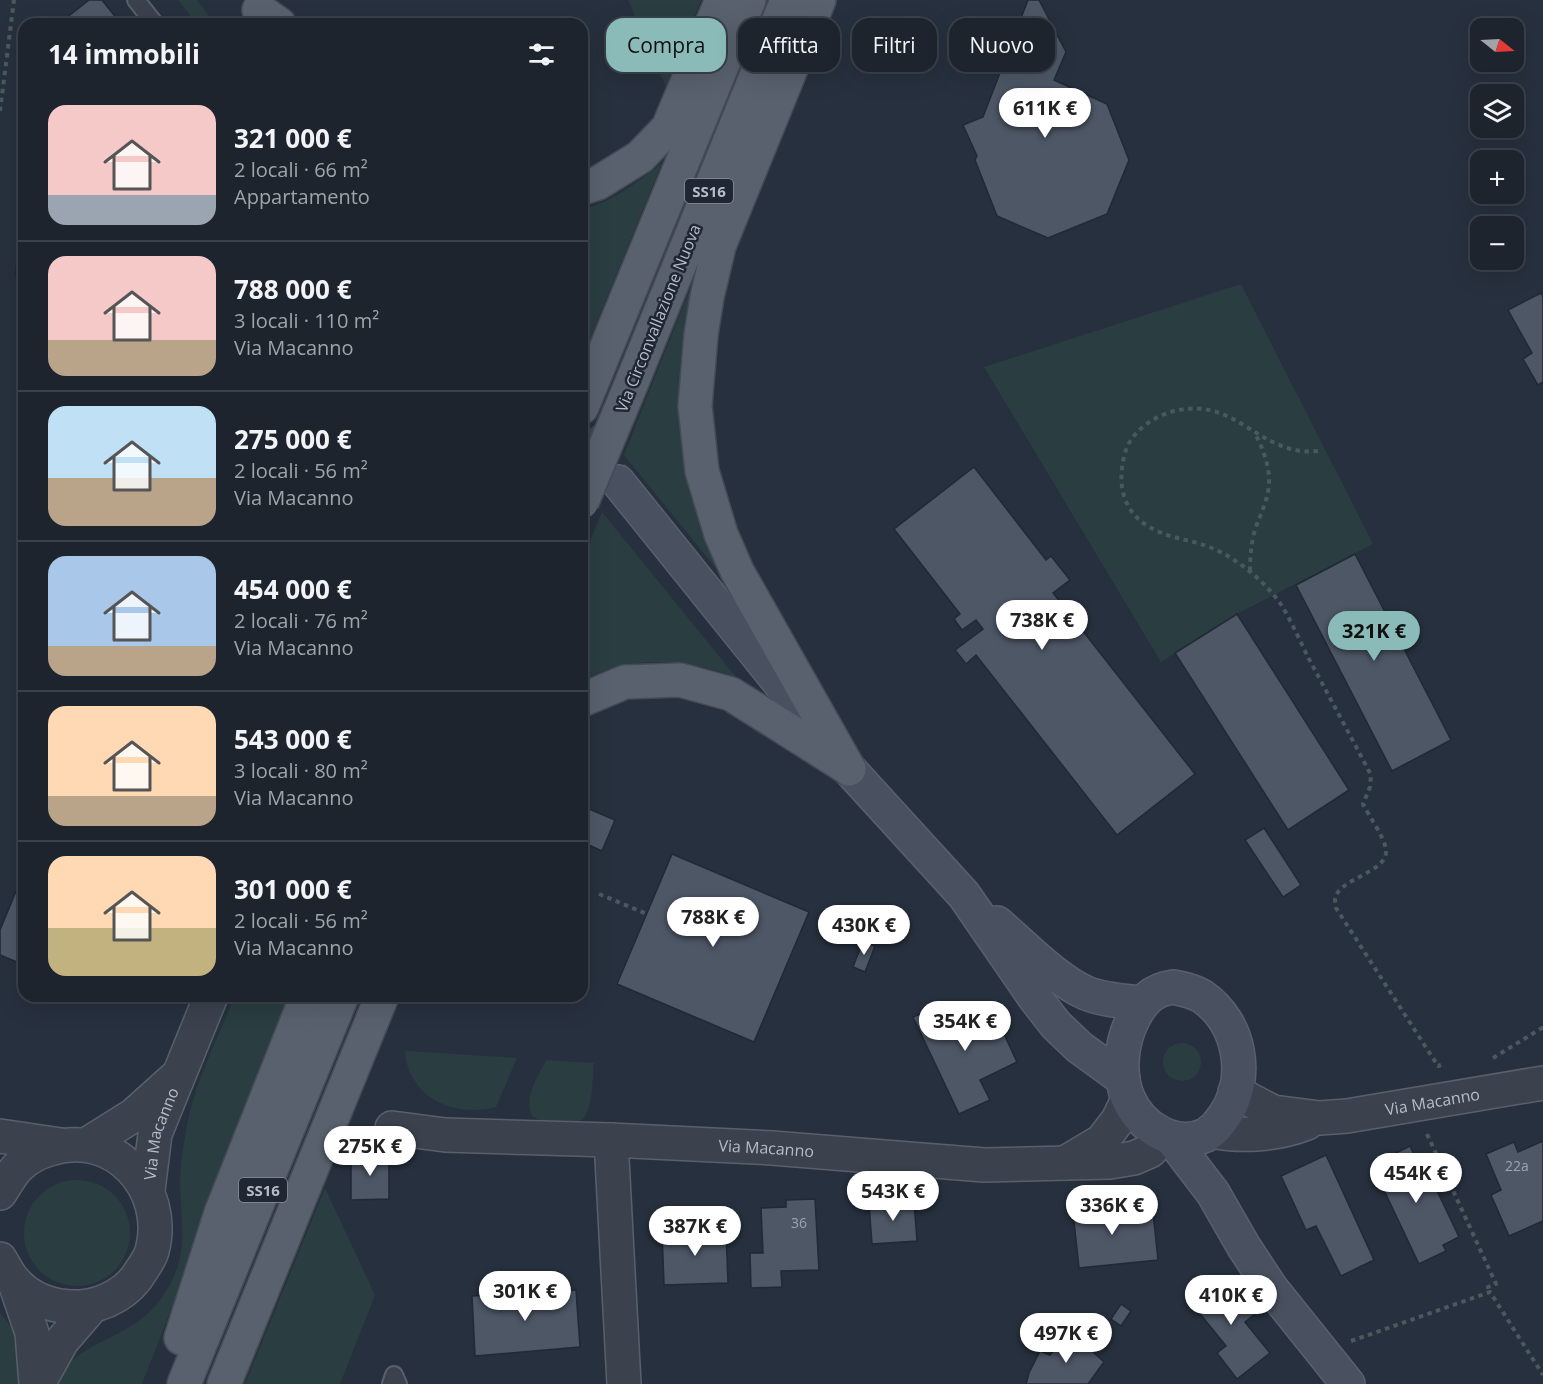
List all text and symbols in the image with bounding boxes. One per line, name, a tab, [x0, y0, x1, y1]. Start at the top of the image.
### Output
chip: Compra	[606, 18, 726, 72]
chip: Affitta	[738, 18, 840, 72]
chip: Filtri	[852, 18, 937, 72]
chip: Nuovo	[949, 18, 1055, 72]
north arrow	[1470, 18, 1524, 72]
map controls	[1470, 18, 1524, 270]
text: 14 immobili	[48, 36, 200, 72]
icon: filters	[525, 38, 558, 71]
button: layers	[1470, 84, 1524, 138]
pin: 611K €	[996, 88, 1094, 139]
text: 611K €	[1013, 94, 1077, 121]
text: 321 000 €	[234, 120, 352, 156]
icon: home	[96, 129, 168, 201]
button: +	[1470, 150, 1524, 204]
text: 2 locali · 66 m²	[234, 156, 368, 183]
road number: SS16	[685, 179, 733, 203]
text: Appartamento	[234, 183, 370, 210]
button: −	[1470, 216, 1524, 270]
street label: Via Circonvallazione Nuova	[610, 221, 706, 415]
text: 788 000 €	[234, 271, 352, 307]
icon: home	[96, 280, 168, 352]
text: 3 locali · 110 m²	[234, 307, 379, 334]
text: Via Macanno	[234, 334, 354, 361]
text: 275 000 €	[234, 421, 352, 457]
icon: home	[96, 430, 168, 502]
text: 2 locali · 56 m²	[234, 457, 368, 484]
text: Via Macanno	[234, 484, 354, 511]
text: 454 000 €	[234, 571, 352, 607]
icon: home	[96, 580, 168, 652]
pin: 738K €	[993, 600, 1091, 651]
text: 738K €	[1010, 606, 1074, 633]
text: 2 locali · 76 m²	[234, 607, 368, 634]
pin: 321K €	[1325, 611, 1423, 662]
text: 321K €	[1342, 617, 1406, 644]
text: Via Macanno	[234, 634, 354, 661]
text: 543 000 €	[234, 721, 352, 757]
icon: home	[96, 730, 168, 802]
text: 3 locali · 80 m²	[234, 757, 368, 784]
text: Via Macanno	[234, 784, 354, 811]
text: 301 000 €	[234, 871, 352, 907]
icon: home	[96, 880, 168, 952]
pin: 788K €	[664, 897, 762, 948]
text: 788K €	[681, 903, 745, 930]
pin: 430K €	[815, 905, 913, 956]
text: 2 locali · 56 m²	[234, 907, 368, 934]
text: 430K €	[832, 911, 896, 938]
text: Via Macanno	[234, 934, 354, 961]
pin: 354K €	[916, 1001, 1014, 1052]
text: 354K €	[933, 1007, 997, 1034]
street label: Via Macanno	[1383, 1083, 1481, 1120]
street label: Via Macanno	[138, 1084, 184, 1181]
pin: 275K €	[321, 1126, 419, 1177]
text: 275K €	[338, 1132, 402, 1159]
street label: Via Macanno	[718, 1134, 815, 1162]
pin: 454K €	[1367, 1153, 1465, 1204]
house number: 22a	[1505, 1156, 1529, 1175]
text: 454K €	[1384, 1159, 1448, 1186]
pin: 543K €	[844, 1171, 942, 1222]
text: 543K €	[861, 1177, 925, 1204]
road number: SS16	[239, 1178, 287, 1202]
pin: 336K €	[1063, 1185, 1161, 1236]
text: 336K €	[1080, 1191, 1144, 1218]
pin: 387K €	[646, 1206, 744, 1257]
text: 387K €	[663, 1212, 727, 1239]
house number: 36	[791, 1213, 807, 1232]
pin: 301K €	[476, 1271, 574, 1322]
pin: 410K €	[1182, 1275, 1280, 1326]
text: 301K €	[493, 1277, 557, 1304]
text: 410K €	[1199, 1281, 1263, 1308]
pin: 497K €	[1017, 1313, 1115, 1364]
text: 497K €	[1034, 1319, 1098, 1346]

